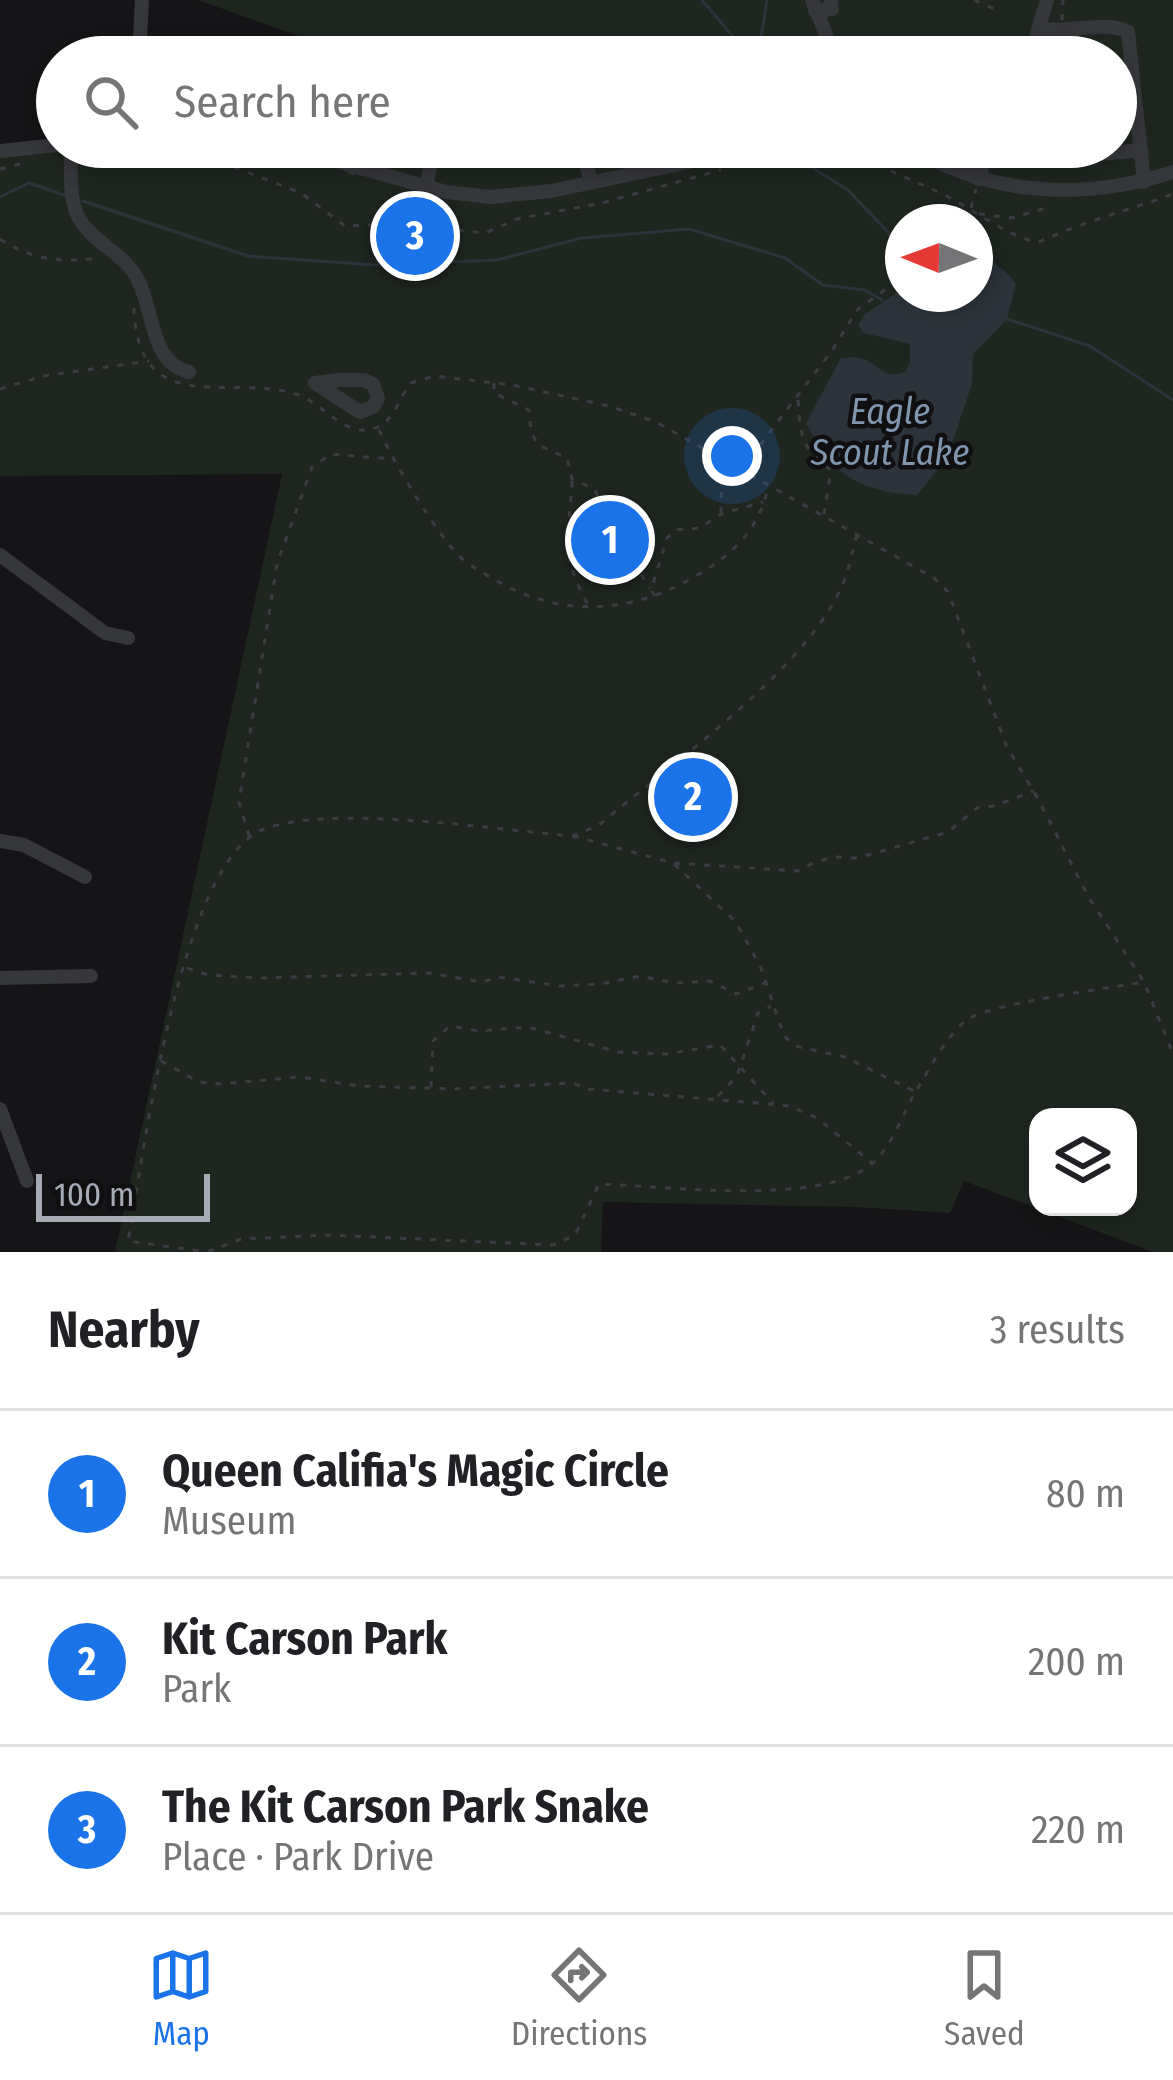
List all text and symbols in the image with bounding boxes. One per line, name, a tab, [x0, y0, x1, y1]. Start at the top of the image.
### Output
search box	[36, 36, 1137, 168]
icon: search	[78, 69, 144, 135]
text: Search here	[174, 75, 391, 129]
pin: 3	[376, 191, 454, 281]
north arrow	[885, 204, 993, 312]
water label: Eagle Scout Lake	[810, 390, 969, 475]
your location	[702, 426, 762, 486]
pin: 1	[571, 495, 649, 585]
pin: 2	[654, 752, 732, 842]
map controls	[1029, 1108, 1137, 1216]
button: layers	[1029, 1108, 1137, 1216]
scale bar	[36, 1168, 210, 1221]
text: 100 m	[54, 1175, 134, 1215]
text: Nearby	[48, 1299, 200, 1361]
text: 3 results	[990, 1307, 1125, 1353]
text: Queen Califia's Magic Circle	[162, 1444, 669, 1498]
text: 1	[79, 1471, 95, 1517]
text: 80 m	[1046, 1471, 1125, 1517]
text: Museum	[162, 1498, 296, 1544]
text: Kit Carson Park	[162, 1612, 447, 1666]
text: 2	[78, 1639, 96, 1685]
text: 200 m	[1028, 1639, 1125, 1685]
text: Park	[162, 1666, 231, 1712]
text: The Kit Carson Park Snake	[162, 1780, 649, 1834]
text: 3	[78, 1807, 96, 1853]
text: 220 m	[1031, 1807, 1125, 1853]
text: Place · Park Drive	[162, 1834, 434, 1880]
tab: Map	[148, 1942, 214, 2054]
tab: Directions	[511, 1942, 647, 2054]
tab: Saved	[944, 1942, 1025, 2054]

